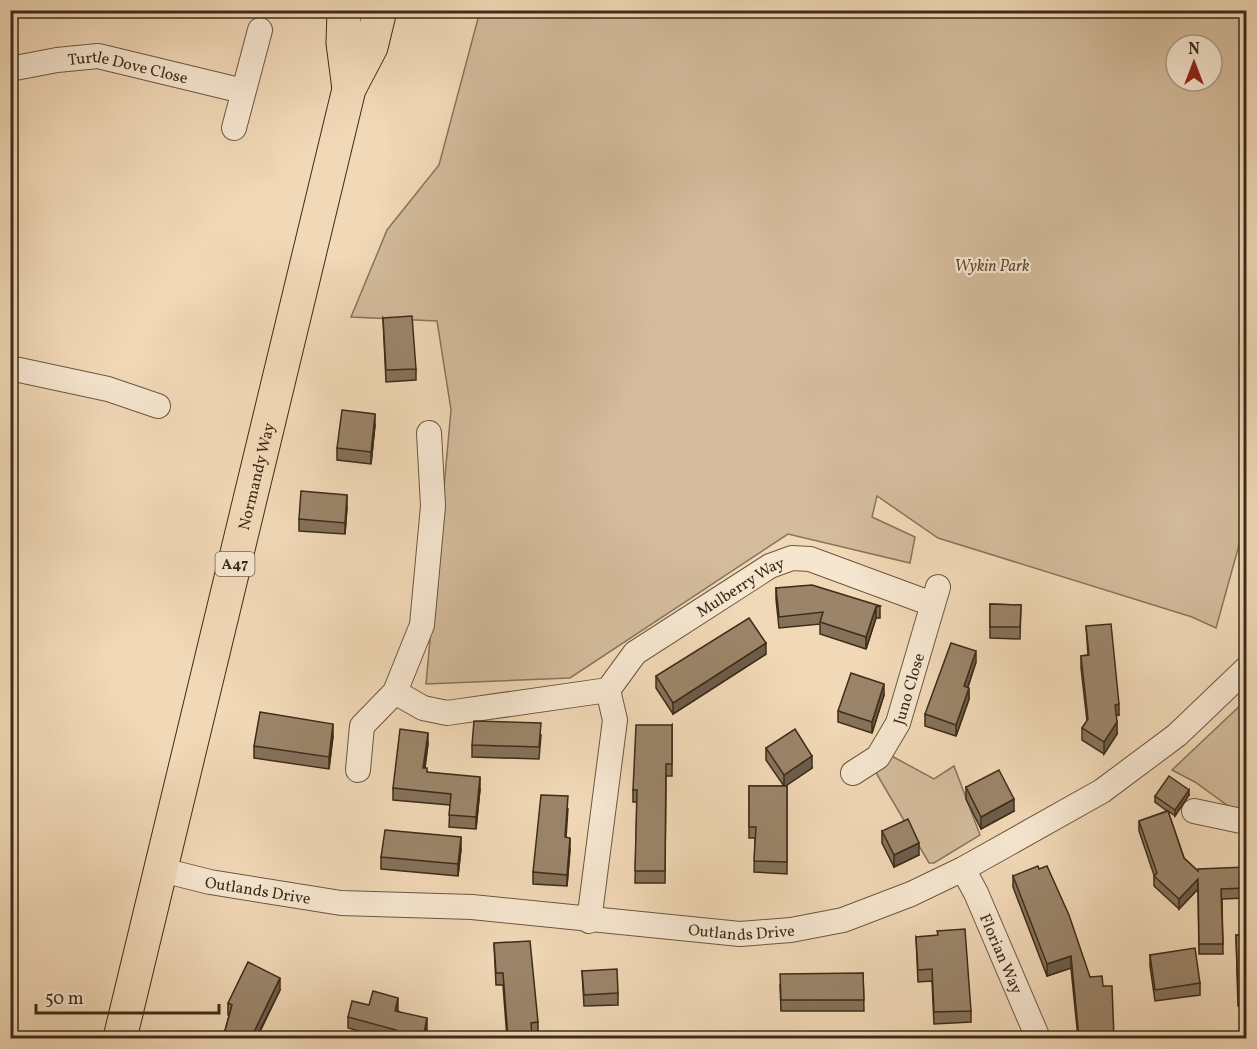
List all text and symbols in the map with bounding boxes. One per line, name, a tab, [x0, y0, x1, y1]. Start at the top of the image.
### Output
north arrow	[1164, 33, 1224, 93]
text: N	[1188, 39, 1200, 61]
street label: Turtle Dove Close	[67, 47, 190, 90]
park label: Wykin Park	[954, 256, 1030, 278]
street label: Normandy Way	[234, 420, 281, 533]
road number: A47	[216, 552, 254, 576]
street label: Mulberry Way	[693, 553, 788, 623]
street label: Juno Close	[889, 651, 931, 728]
street label: Outlands Drive	[203, 872, 312, 911]
street label: Florian Way	[973, 911, 1027, 998]
street label: Outlands Drive	[687, 920, 796, 947]
scale bar	[36, 977, 219, 1015]
text: 50 m	[45, 987, 84, 1012]

